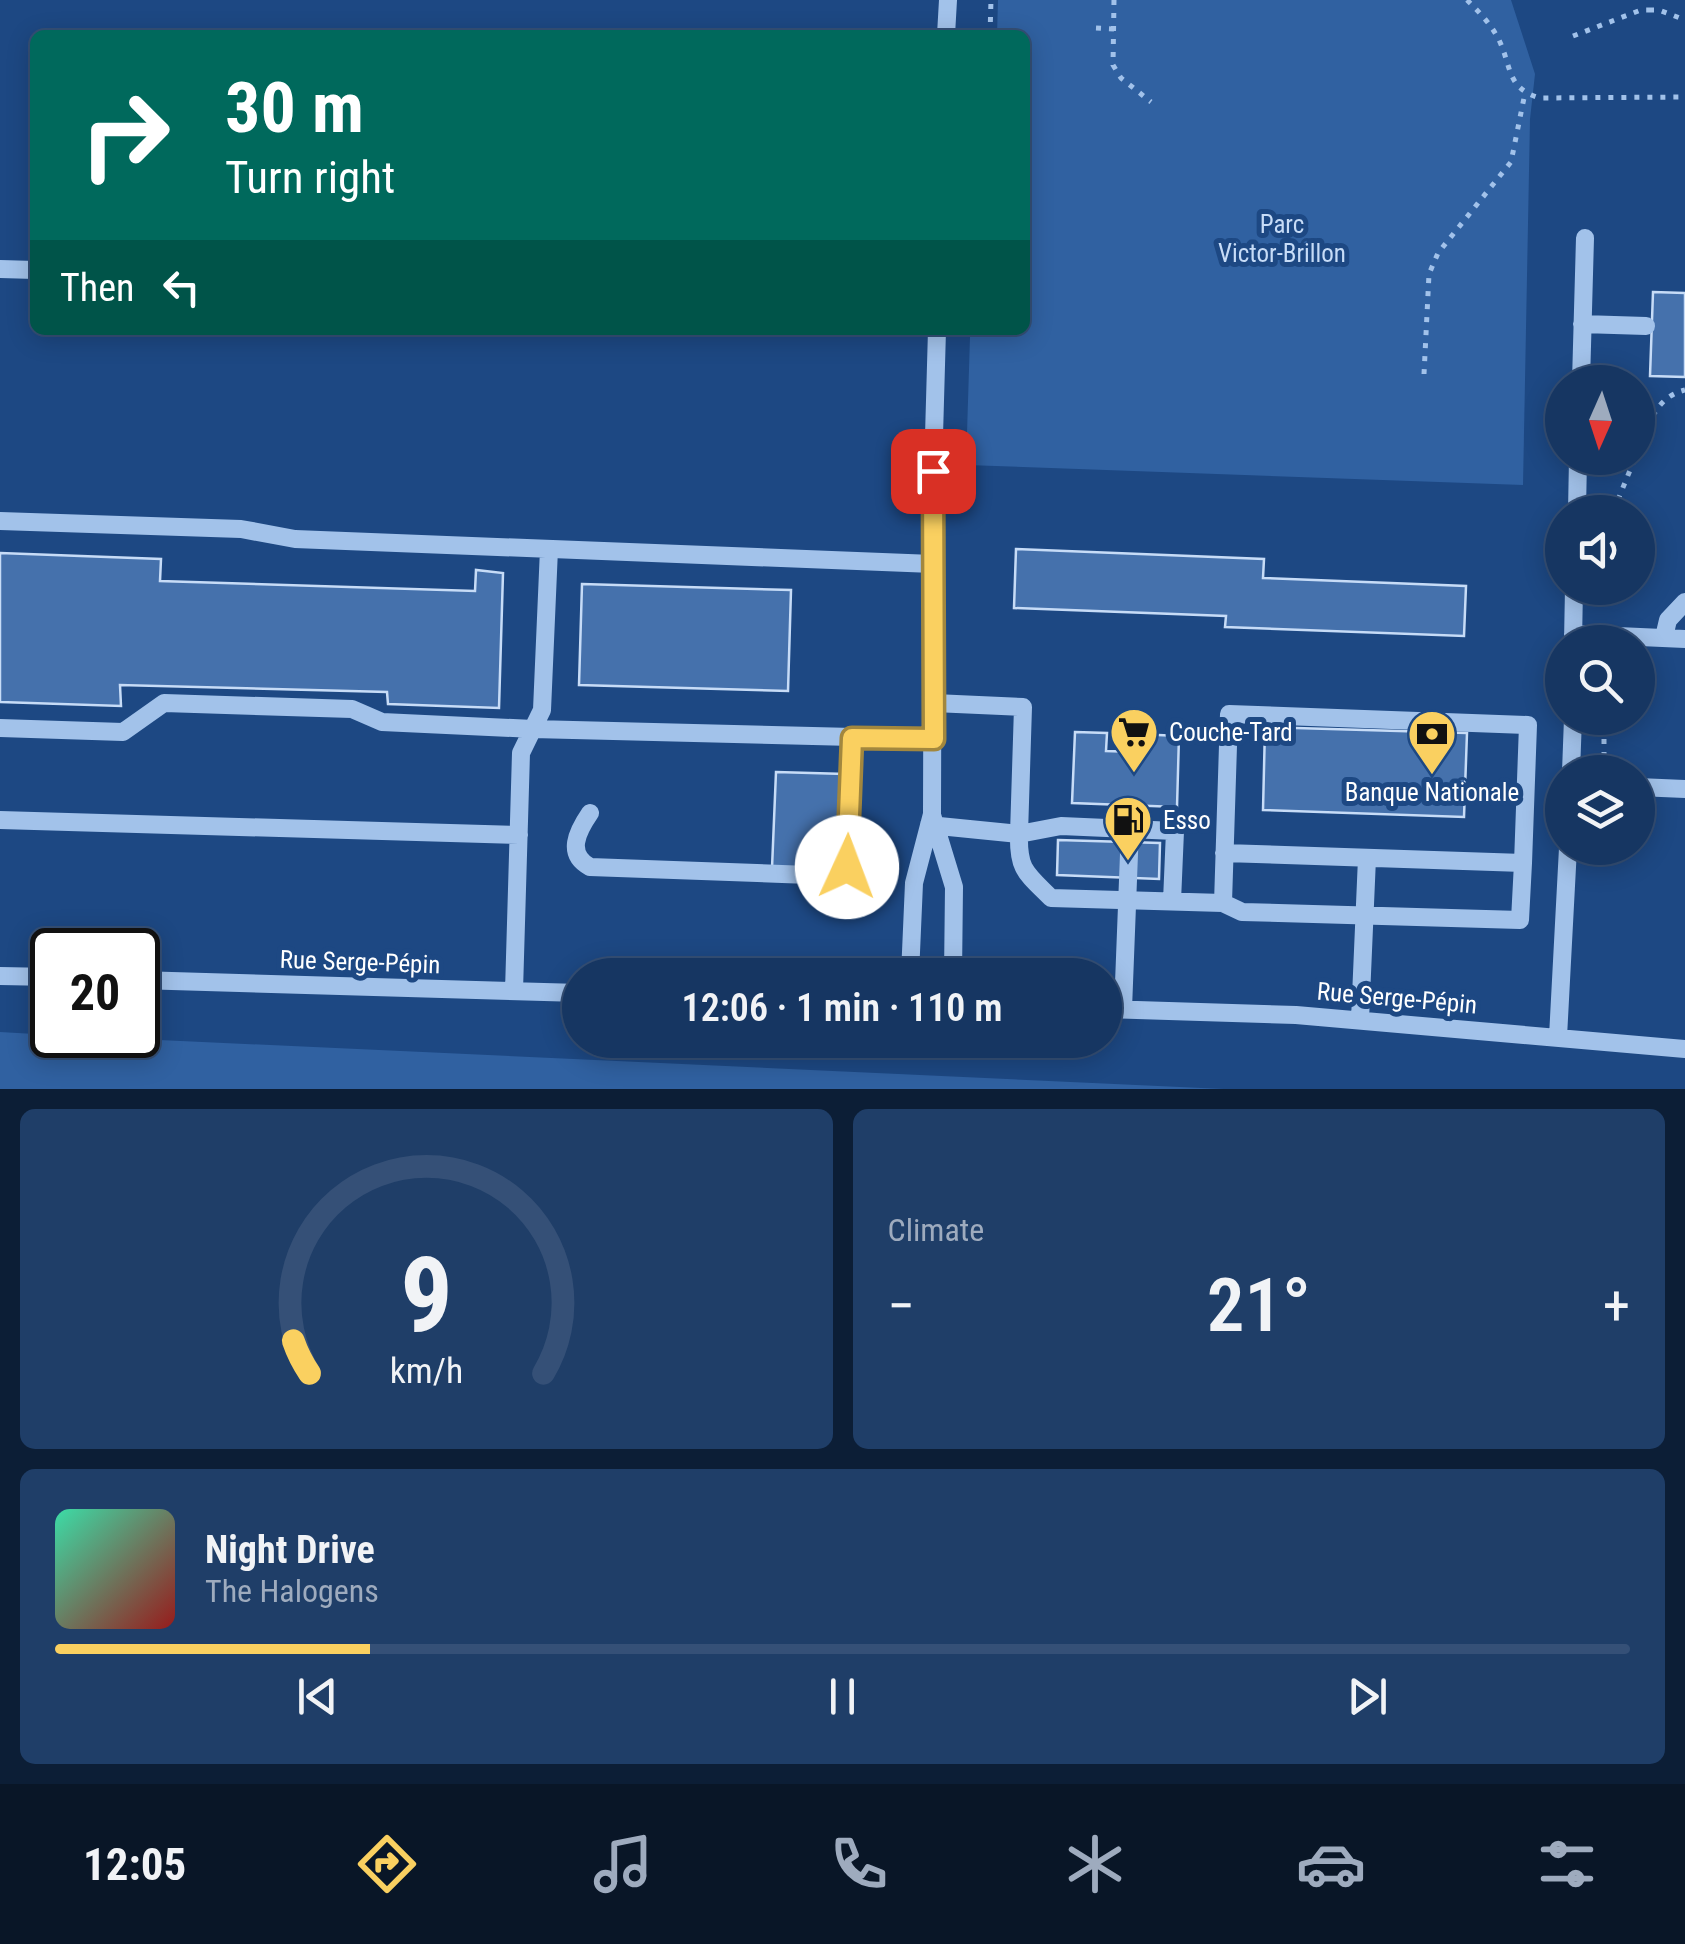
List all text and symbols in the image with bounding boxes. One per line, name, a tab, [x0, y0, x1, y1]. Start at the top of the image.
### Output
text: 30 m	[225, 67, 364, 149]
icon: right	[60, 70, 190, 200]
text: Turn right	[225, 151, 395, 204]
park label: Parc Victor-Brillon	[1218, 210, 1346, 268]
icon: left	[154, 260, 209, 315]
text: Then	[60, 266, 134, 310]
north arrow	[1545, 365, 1655, 475]
map controls	[1545, 365, 1655, 865]
pin	[891, 429, 976, 514]
icon: arrive	[906, 444, 961, 499]
button: sound	[1545, 495, 1655, 605]
button: search	[1545, 625, 1655, 735]
supermarket icon: Couche-Tard	[1108, 706, 1160, 774]
bank icon: Banque Nationale	[1406, 708, 1458, 776]
place label: Couche-Tard	[1169, 718, 1293, 747]
button: layers	[1545, 755, 1655, 865]
place label: Banque Nationale	[1345, 778, 1519, 807]
fuel station icon: Esso	[1102, 794, 1154, 862]
place label: Esso	[1163, 806, 1211, 835]
position arrow	[795, 815, 899, 919]
speed limit sign: 20	[30, 928, 160, 1058]
street label: Rue Serge-Pépin	[279, 945, 441, 979]
street label: Rue Serge-Pépin	[1316, 977, 1478, 1019]
text: 12:06 · 1 min · 110 m	[682, 986, 1002, 1030]
text: Climate	[888, 1211, 984, 1249]
text: 9	[400, 1235, 453, 1356]
text: 21°	[1207, 1261, 1311, 1349]
text: −	[888, 1274, 915, 1338]
text: +	[1603, 1274, 1630, 1338]
text: km/h	[389, 1350, 463, 1392]
text: Night Drive	[205, 1528, 375, 1572]
text: The Halogens	[205, 1572, 379, 1610]
icon: previous	[290, 1669, 345, 1724]
icon: pause	[815, 1669, 870, 1724]
icon: next	[1340, 1669, 1395, 1724]
icon: directions	[352, 1829, 422, 1899]
icon: music	[588, 1829, 658, 1899]
icon: phone	[824, 1829, 894, 1899]
icon: climate	[1060, 1829, 1130, 1899]
icon: car	[1296, 1829, 1366, 1899]
icon: filters	[1532, 1829, 1602, 1899]
text: 12:05	[83, 1838, 186, 1891]

